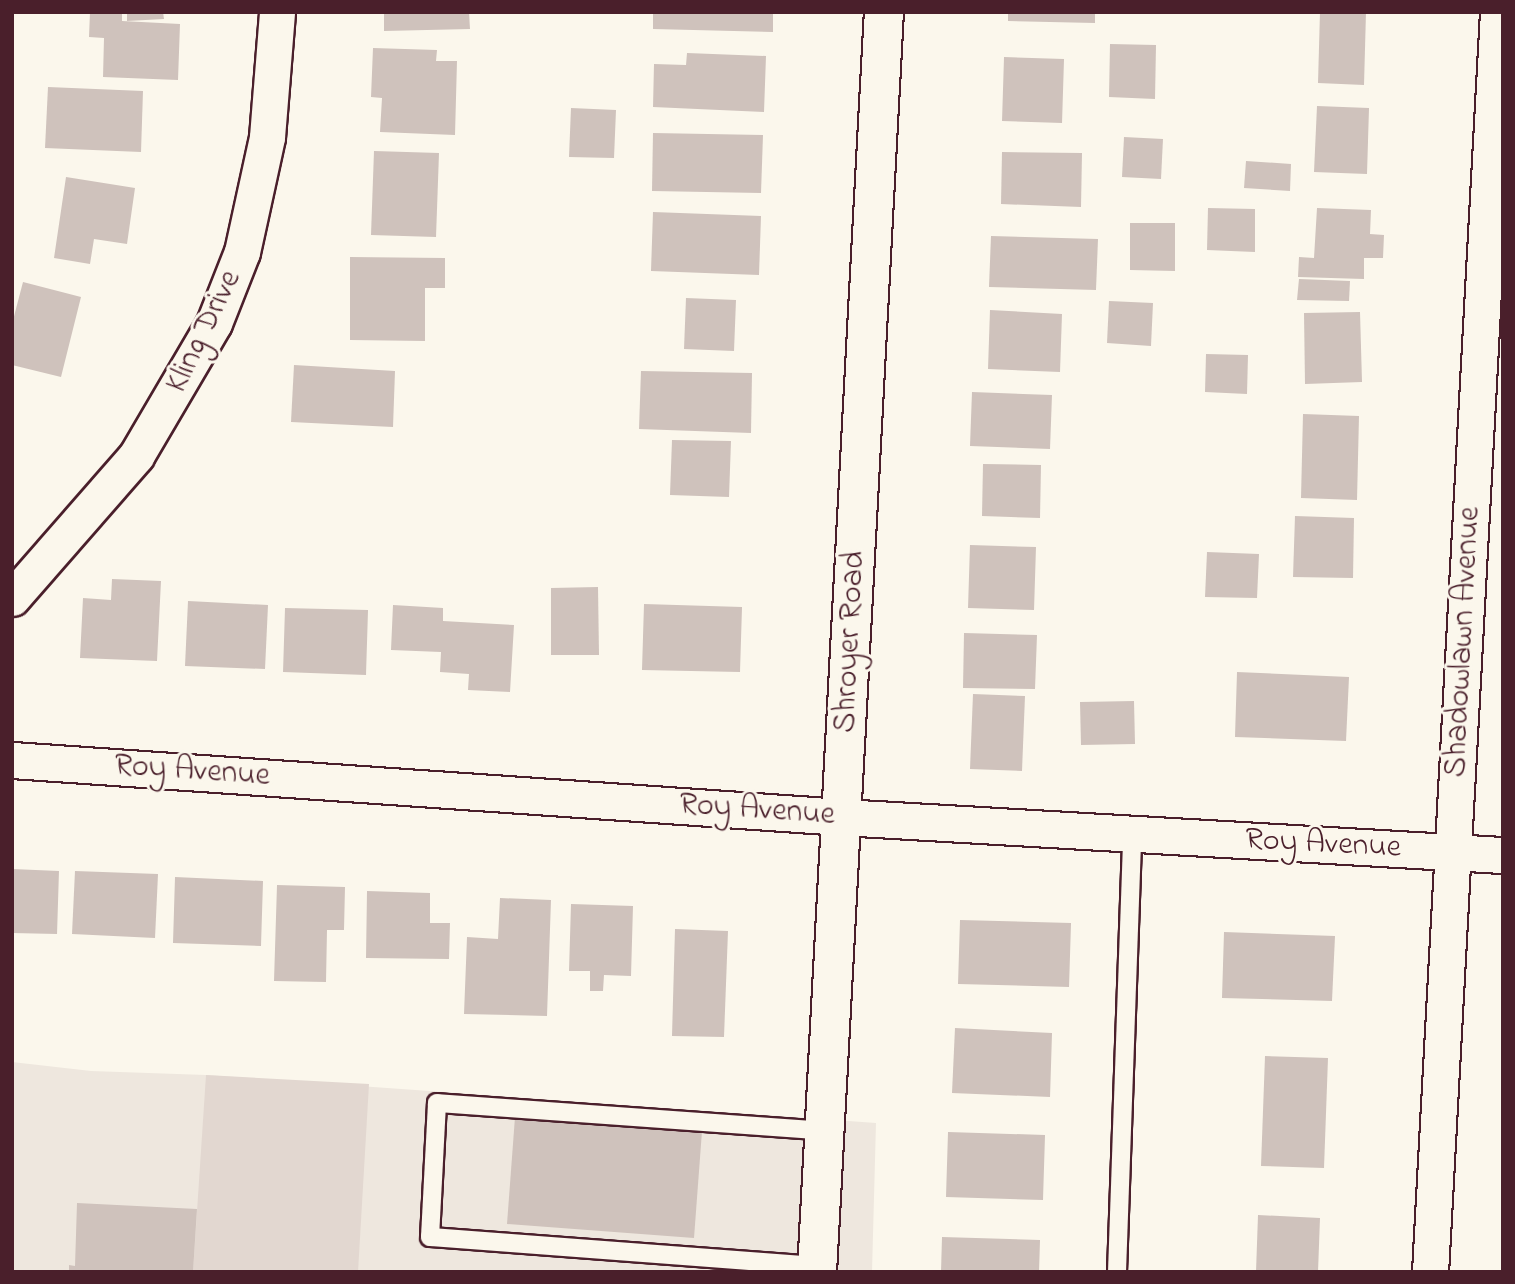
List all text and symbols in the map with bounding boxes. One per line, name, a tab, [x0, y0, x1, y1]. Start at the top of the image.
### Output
street label: Kling Drive	[159, 264, 251, 400]
street label: Shadowlawn Avenue	[1438, 506, 1490, 778]
street label: Shroyer Road	[827, 550, 875, 734]
street label: Roy Avenue	[113, 747, 271, 797]
street label: Roy Avenue	[678, 786, 836, 836]
street label: Roy Avenue	[1244, 822, 1402, 868]

